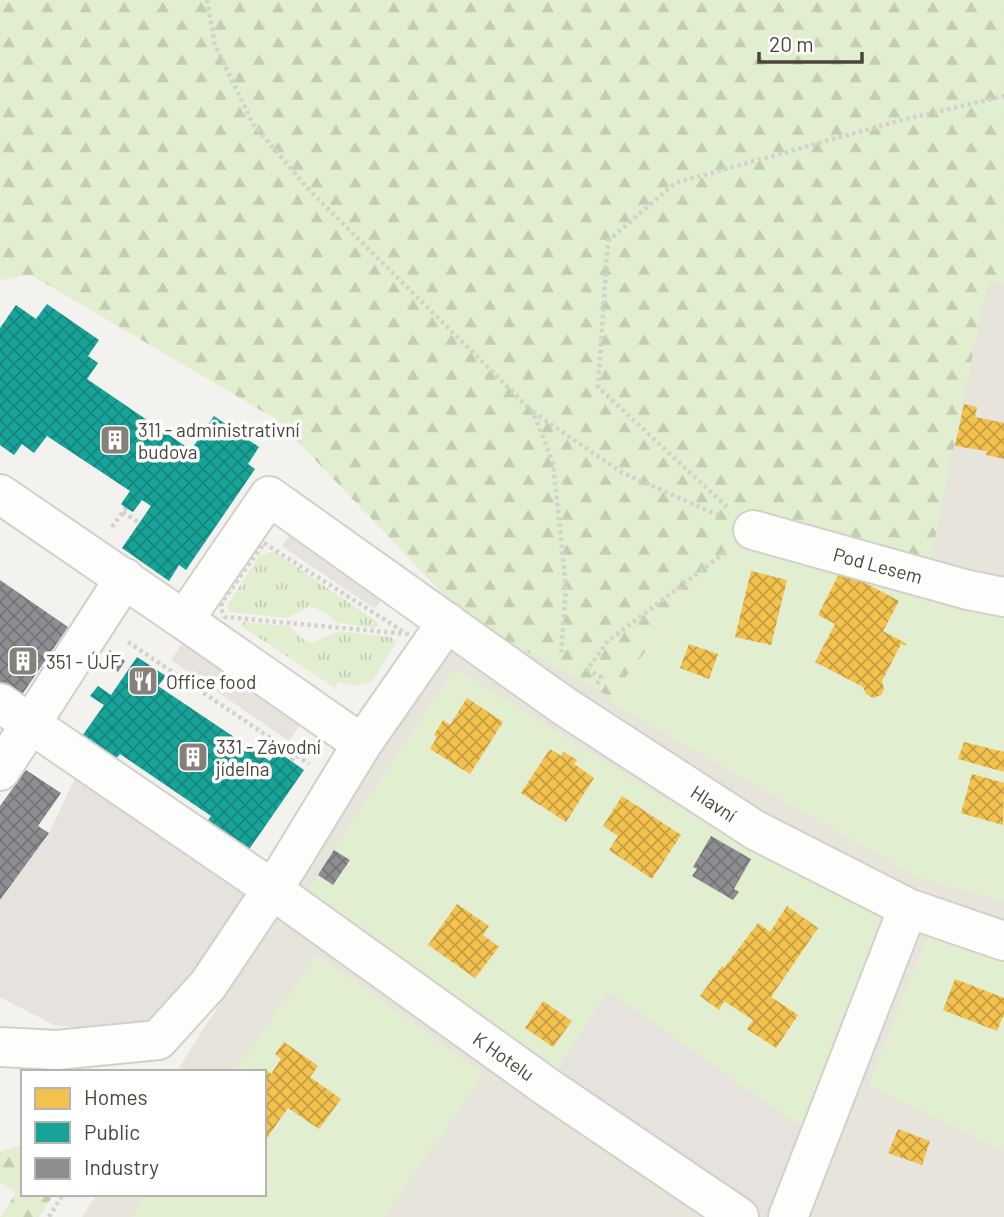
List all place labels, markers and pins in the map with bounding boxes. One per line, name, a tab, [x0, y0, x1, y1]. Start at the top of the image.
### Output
place label: 311 - administrativní budova	[138, 418, 299, 463]
building icon: 311 - administrativní budova	[98, 423, 132, 457]
building icon: 351 - ÚJF	[6, 644, 40, 678]
place label: 351 - ÚJF	[46, 650, 121, 673]
restaurant icon: Office food	[126, 664, 160, 698]
place label: Office food	[166, 670, 256, 693]
place label: 331 - Závodní jídelna	[215, 735, 321, 780]
building icon: 331 - Závodní jídelna	[176, 740, 210, 774]

